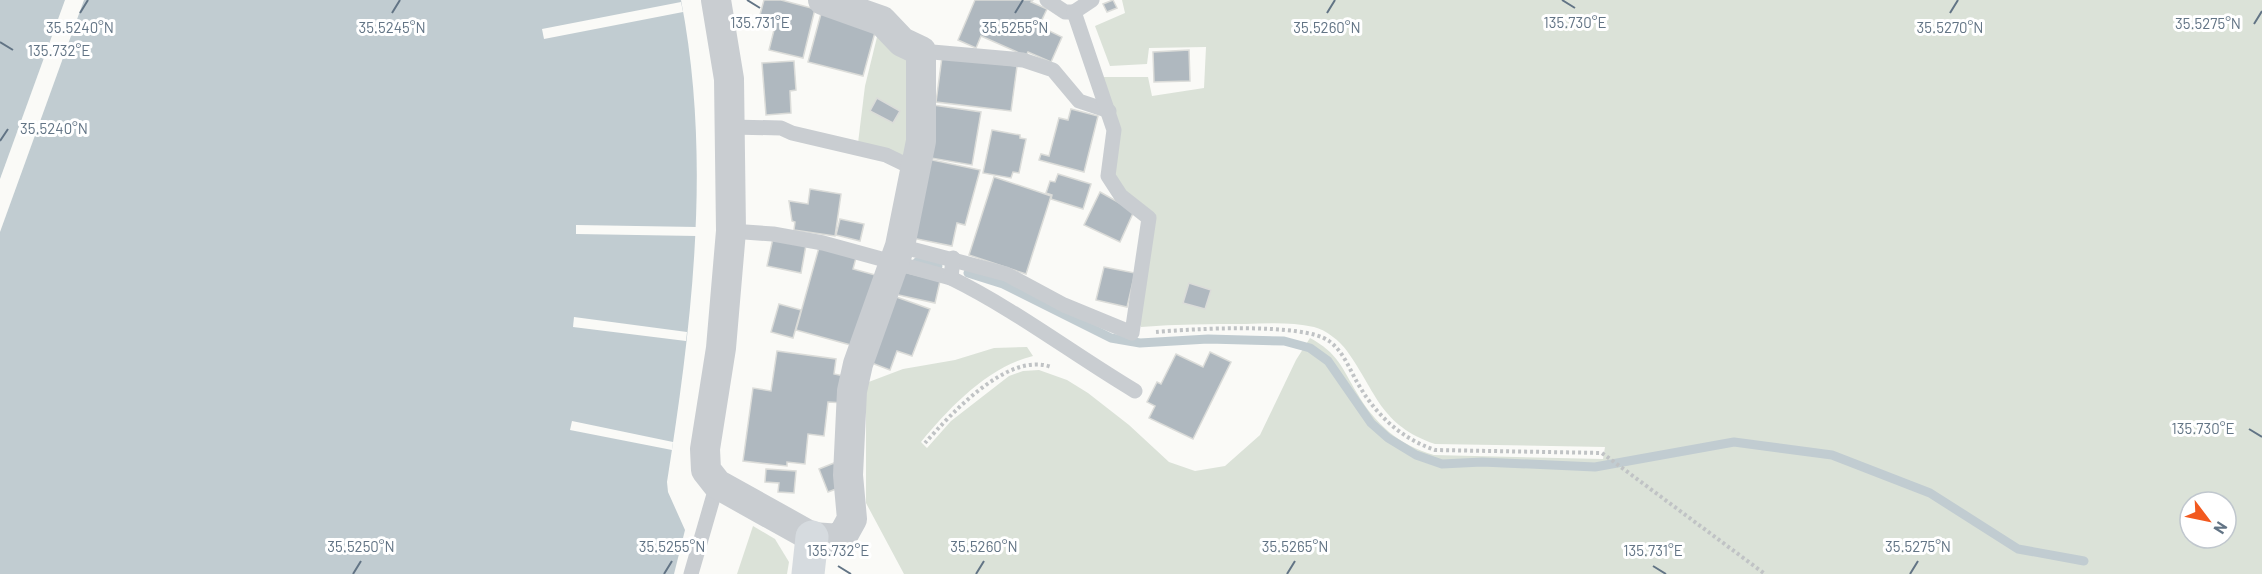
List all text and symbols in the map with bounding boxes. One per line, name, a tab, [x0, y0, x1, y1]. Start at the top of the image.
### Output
text: 135.731°E	[730, 13, 790, 31]
text: 135.730°E	[1544, 13, 1606, 31]
text: 35.5275°N	[2175, 14, 2241, 32]
text: 35.5240°N	[46, 18, 114, 36]
text: 35.5245°N	[358, 18, 426, 36]
text: 35.5255°N	[982, 18, 1048, 36]
text: 35.5260°N	[1293, 18, 1361, 36]
text: 35.5270°N	[1917, 18, 1983, 36]
text: 135.732°E	[28, 41, 90, 59]
text: 35.5240°N	[20, 119, 88, 137]
text: 135.730°E	[2172, 419, 2234, 437]
north arrow	[2178, 490, 2238, 550]
text: N	[2210, 519, 2232, 538]
text: 35.5250°N	[327, 537, 395, 555]
text: 35.5255°N	[639, 537, 705, 555]
text: 35.5260°N	[950, 537, 1018, 555]
text: 35.5265°N	[1262, 537, 1328, 555]
text: 35.5275°N	[1885, 537, 1951, 555]
text: 135.732°E	[807, 541, 869, 559]
text: 135.731°E	[1623, 541, 1683, 559]

